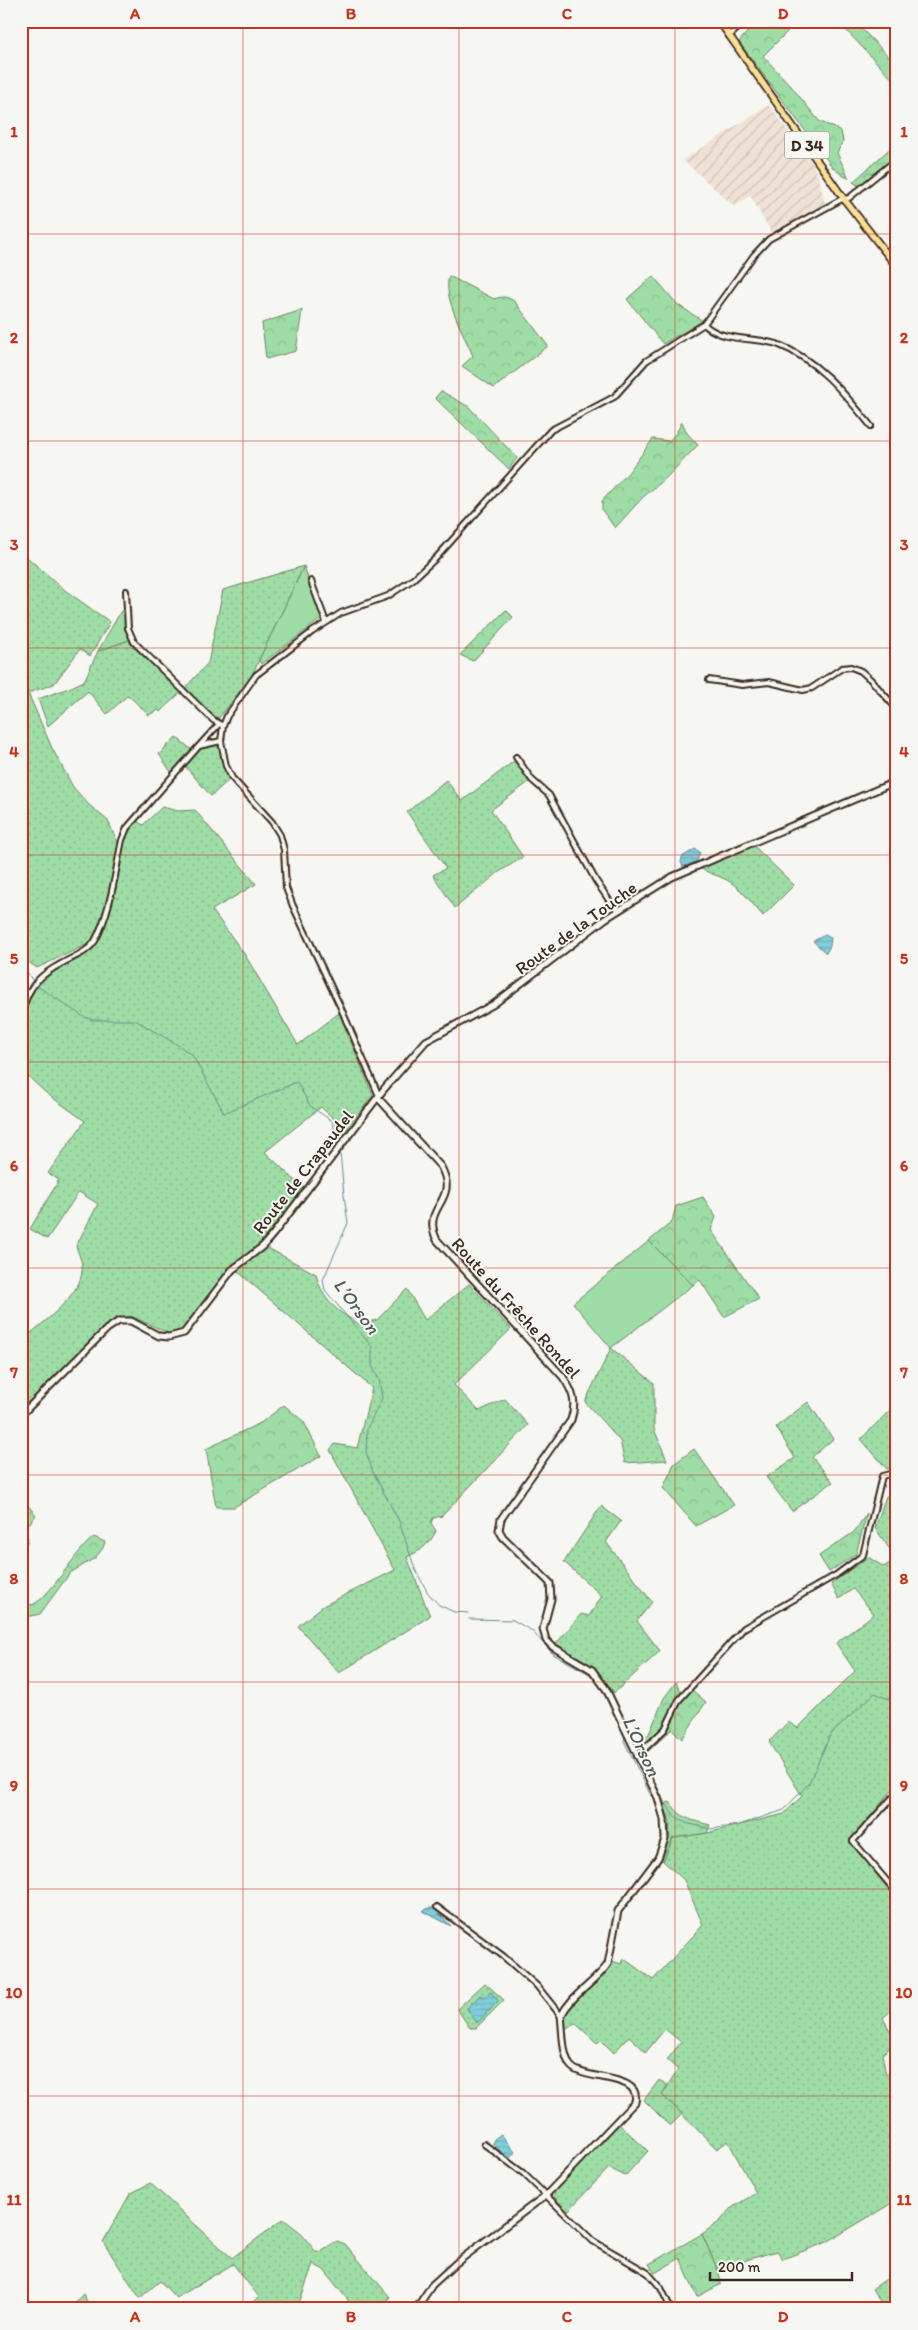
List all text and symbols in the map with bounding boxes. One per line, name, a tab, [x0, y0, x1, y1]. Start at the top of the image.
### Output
text: A	[129, 4, 141, 23]
text: B	[346, 4, 357, 23]
text: C	[562, 4, 573, 23]
text: D	[778, 4, 789, 23]
text: 1	[10, 122, 18, 141]
text: 1	[900, 122, 908, 141]
road number: D 34	[784, 132, 830, 158]
text: 2	[10, 328, 19, 347]
text: 2	[900, 328, 909, 347]
text: 3	[10, 535, 19, 554]
text: 3	[900, 535, 909, 554]
text: 4	[9, 742, 19, 761]
text: 4	[899, 742, 909, 761]
street label: Route de la Touche	[511, 877, 641, 979]
text: 5	[10, 949, 19, 968]
text: 5	[900, 949, 909, 968]
street label: Route de Crapaudel	[248, 1106, 358, 1238]
text: 6	[10, 1156, 19, 1175]
text: 6	[900, 1156, 909, 1175]
street label: Route du Frêche Rondel	[447, 1233, 585, 1383]
water label: L’Orson	[329, 1274, 385, 1339]
text: 7	[9, 1363, 18, 1382]
text: 7	[899, 1363, 908, 1382]
text: 8	[10, 1569, 19, 1588]
text: 8	[900, 1569, 909, 1588]
water label: L’Orson	[618, 1713, 665, 1780]
text: 9	[10, 1776, 18, 1795]
text: 9	[900, 1776, 908, 1795]
text: 10	[5, 1983, 23, 2002]
text: 10	[895, 1983, 913, 2002]
text: 11	[7, 2190, 22, 2209]
text: 11	[897, 2190, 912, 2209]
scale bar	[710, 2250, 853, 2282]
text: 200 m	[718, 2258, 761, 2276]
text: A	[129, 2307, 141, 2326]
text: B	[346, 2307, 357, 2326]
text: C	[562, 2307, 573, 2326]
text: D	[778, 2307, 789, 2326]

